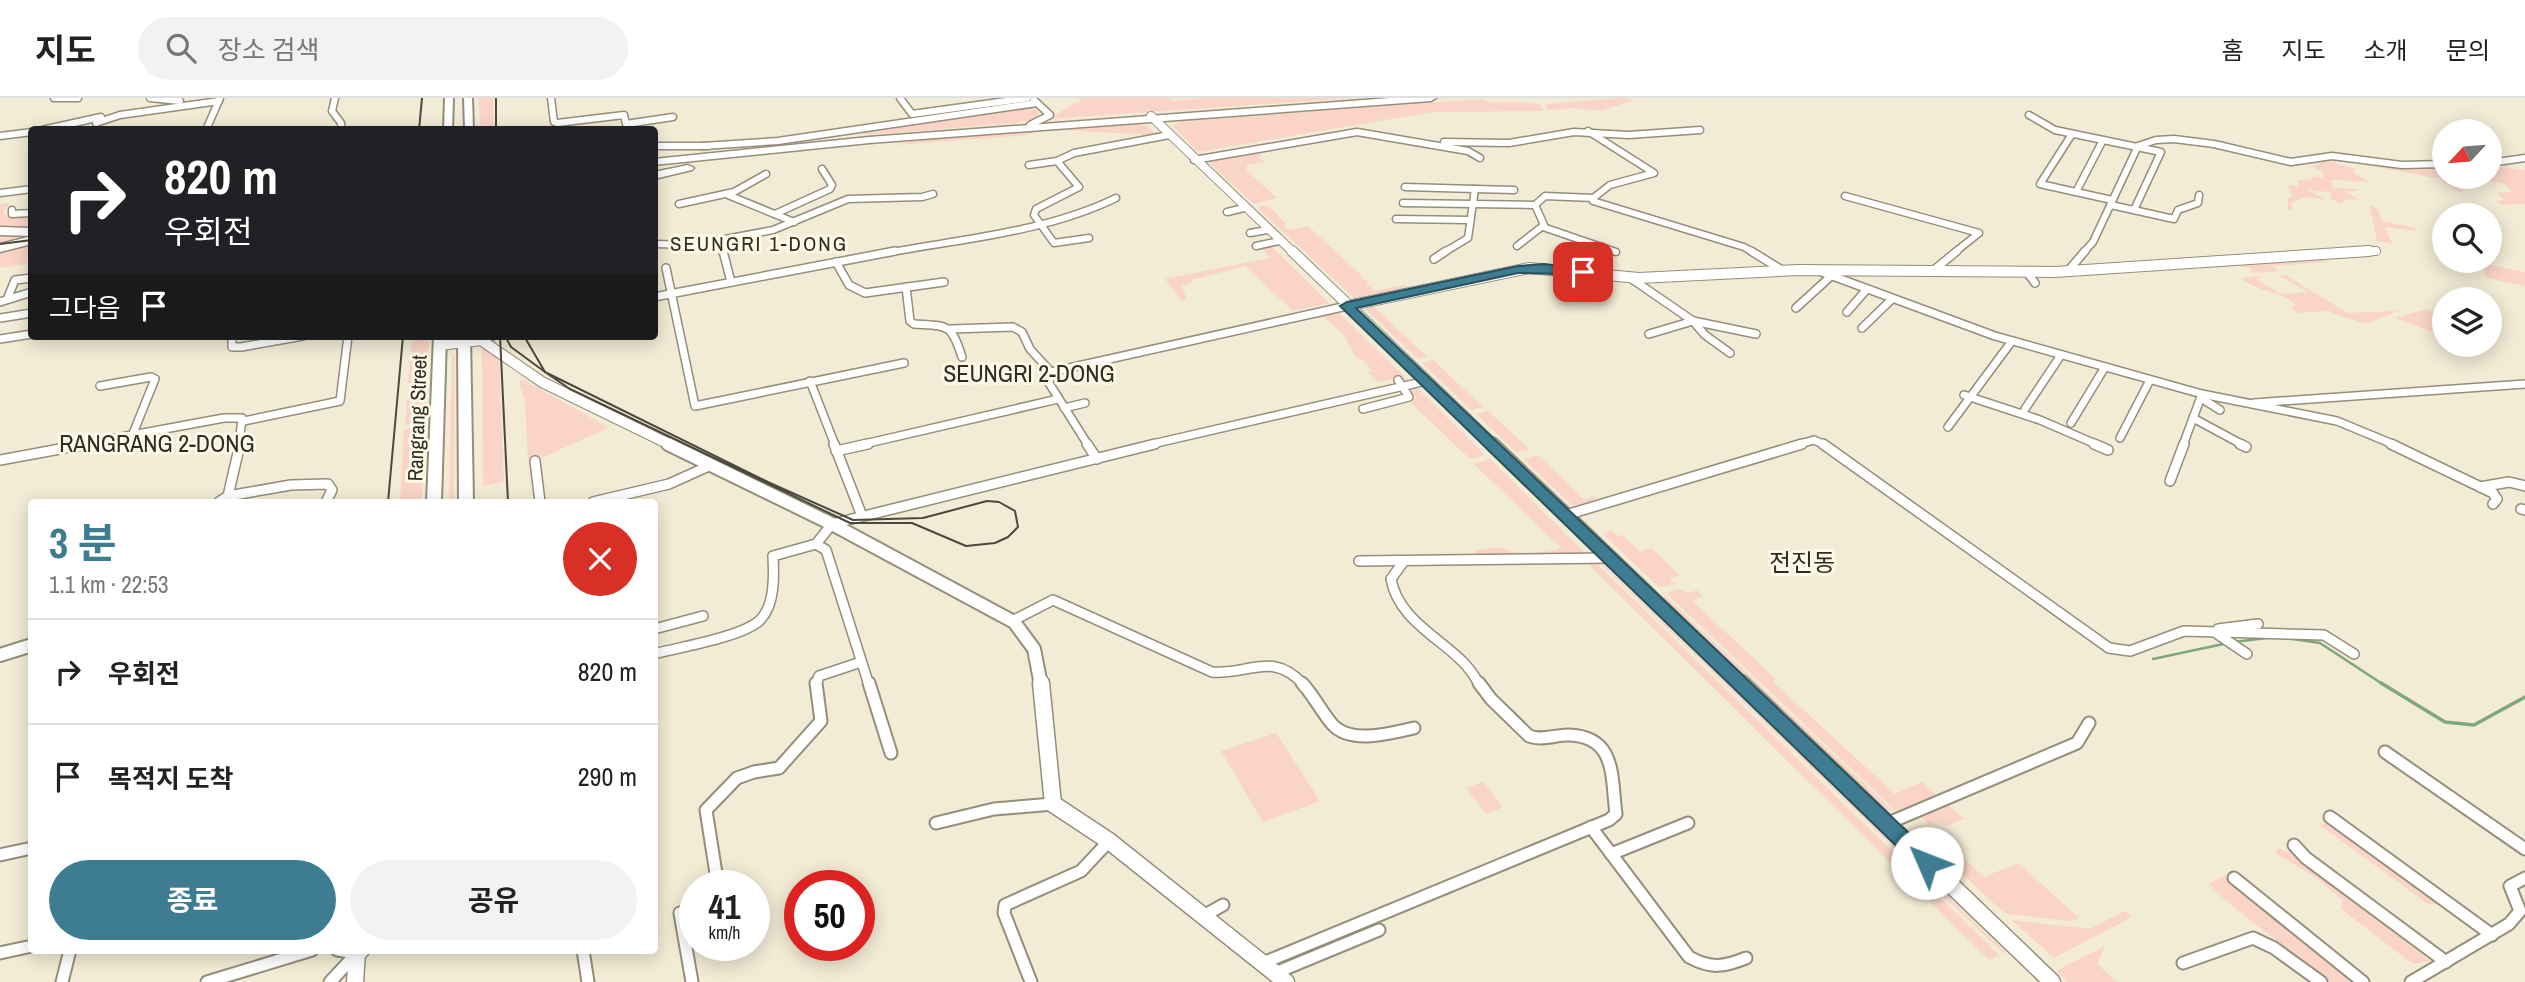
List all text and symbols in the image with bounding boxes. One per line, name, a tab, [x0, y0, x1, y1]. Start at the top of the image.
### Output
search box	[138, 17, 628, 80]
text: 지도	[35, 28, 96, 72]
icon: search	[162, 29, 200, 67]
text: 장소 검색	[218, 32, 319, 67]
text: 홈	[2221, 34, 2243, 66]
text: 지도	[2281, 34, 2326, 66]
text: 소개	[2364, 34, 2408, 66]
text: 문의	[2446, 34, 2490, 66]
north arrow	[2432, 119, 2502, 189]
map controls	[2432, 119, 2502, 357]
text: 820 m	[164, 143, 278, 209]
icon: right	[49, 154, 140, 245]
button: search	[2432, 203, 2502, 273]
text: 우회전	[164, 210, 252, 253]
district label: SEUNGRI 1-DONG	[670, 229, 848, 258]
pin	[1553, 242, 1613, 302]
icon: arrive	[1564, 253, 1602, 291]
icon: arrive	[135, 287, 173, 325]
button: layers	[2432, 287, 2502, 357]
text: 그다음	[49, 290, 121, 325]
street label: Rangrang Street	[400, 354, 434, 482]
district label: SEUNGRI 2-DONG	[943, 357, 1115, 389]
district label: RANGRANG 2-DONG	[59, 427, 255, 459]
text: 3 분	[49, 515, 116, 571]
button: close	[563, 522, 637, 596]
district label: 전진동	[1769, 546, 1835, 578]
text: 1.1 km · 22:53	[49, 569, 169, 600]
icon: right	[49, 653, 87, 691]
text: 820 m	[578, 654, 637, 689]
text: 우회전	[108, 656, 180, 691]
icon: arrive	[49, 758, 87, 796]
text: 290 m	[578, 759, 637, 794]
text: 목적지 도착	[108, 761, 234, 796]
position arrow	[1890, 826, 1964, 900]
button: 종료	[49, 860, 336, 940]
button: 공유	[350, 860, 637, 940]
speed limit sign: 50	[784, 870, 875, 961]
text: 41	[709, 883, 740, 930]
text: km/h	[709, 920, 741, 945]

